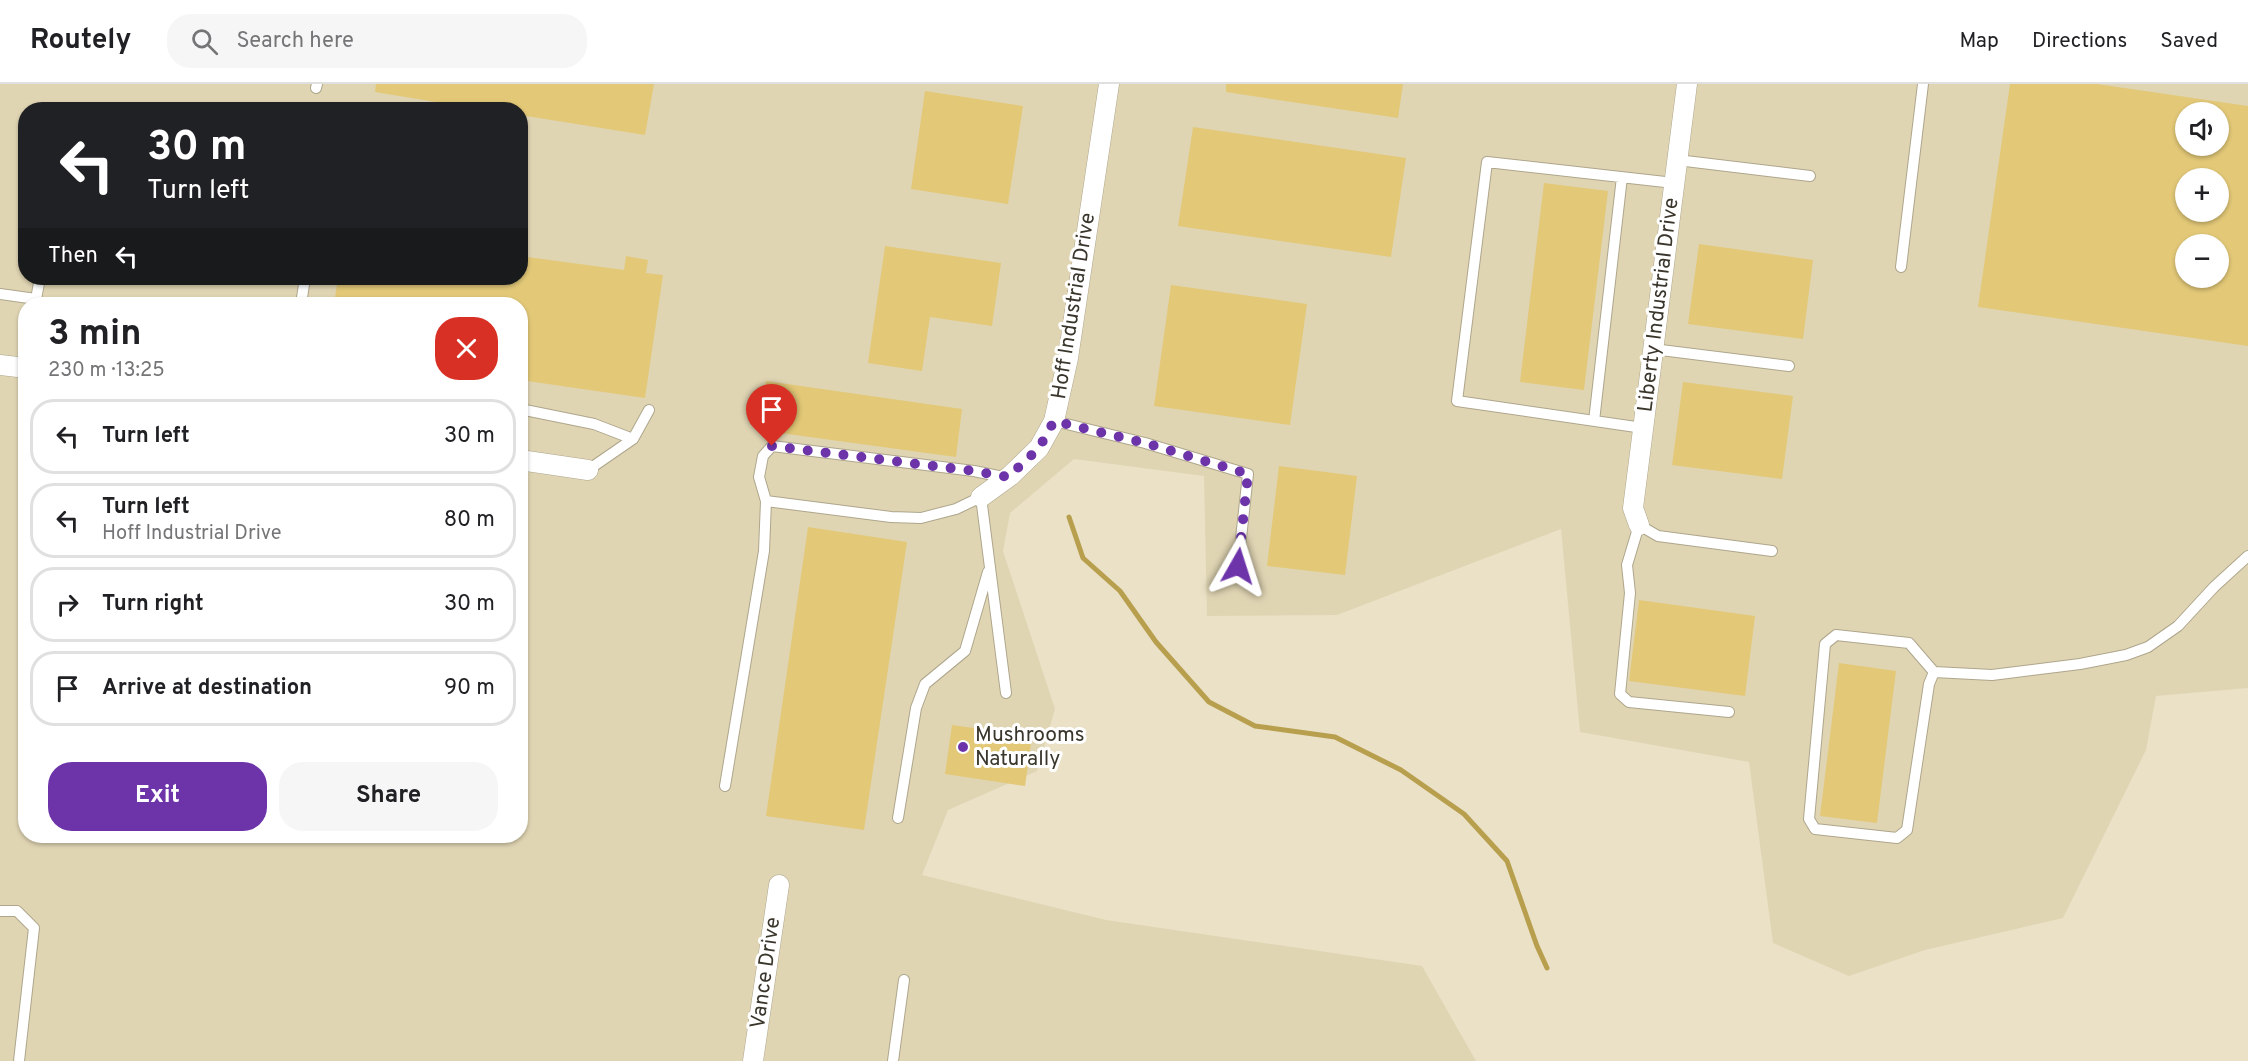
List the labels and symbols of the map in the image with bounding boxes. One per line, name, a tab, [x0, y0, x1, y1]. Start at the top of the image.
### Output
street label: Liberty Industrial Drive	[1632, 196, 1686, 414]
street label: Hoff Industrial Drive	[1046, 211, 1102, 401]
pin	[746, 384, 797, 446]
position arrow	[1206, 534, 1270, 598]
place label: Mushrooms Naturally	[975, 722, 1085, 773]
marker: Mushrooms Naturally	[956, 740, 970, 754]
street label: Vance Drive	[745, 915, 787, 1031]

